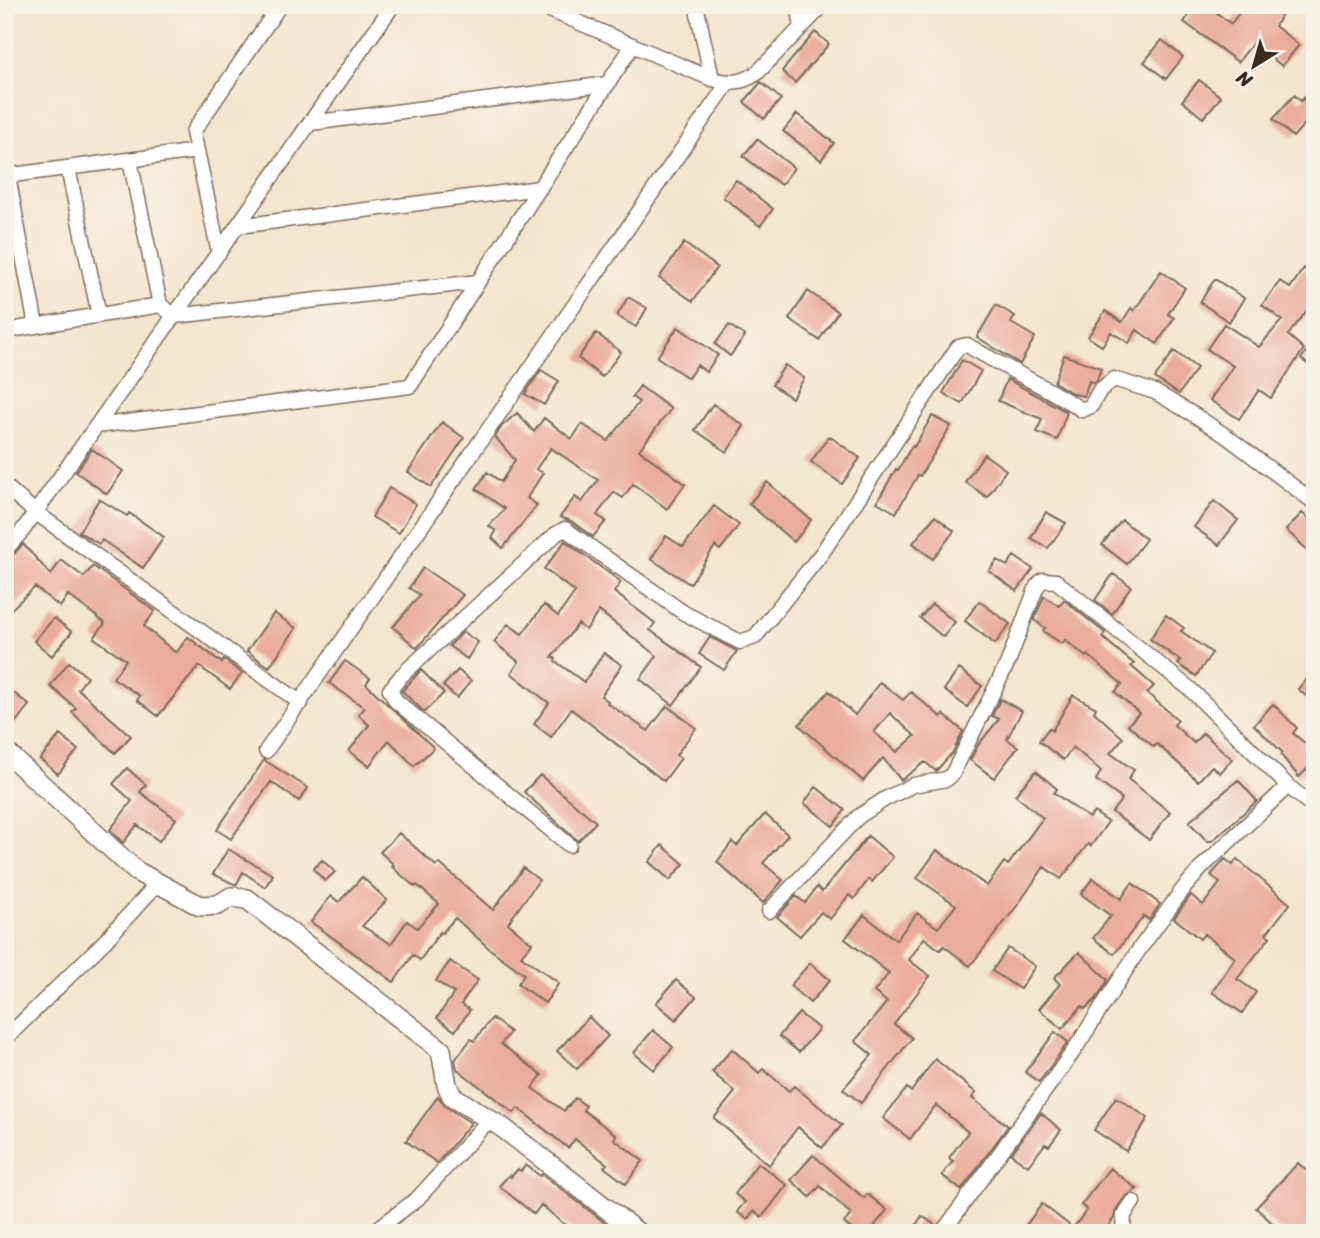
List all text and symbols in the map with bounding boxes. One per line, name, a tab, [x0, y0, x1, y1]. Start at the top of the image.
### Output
north arrow	[1218, 32, 1288, 102]
text: N	[1228, 62, 1260, 97]

